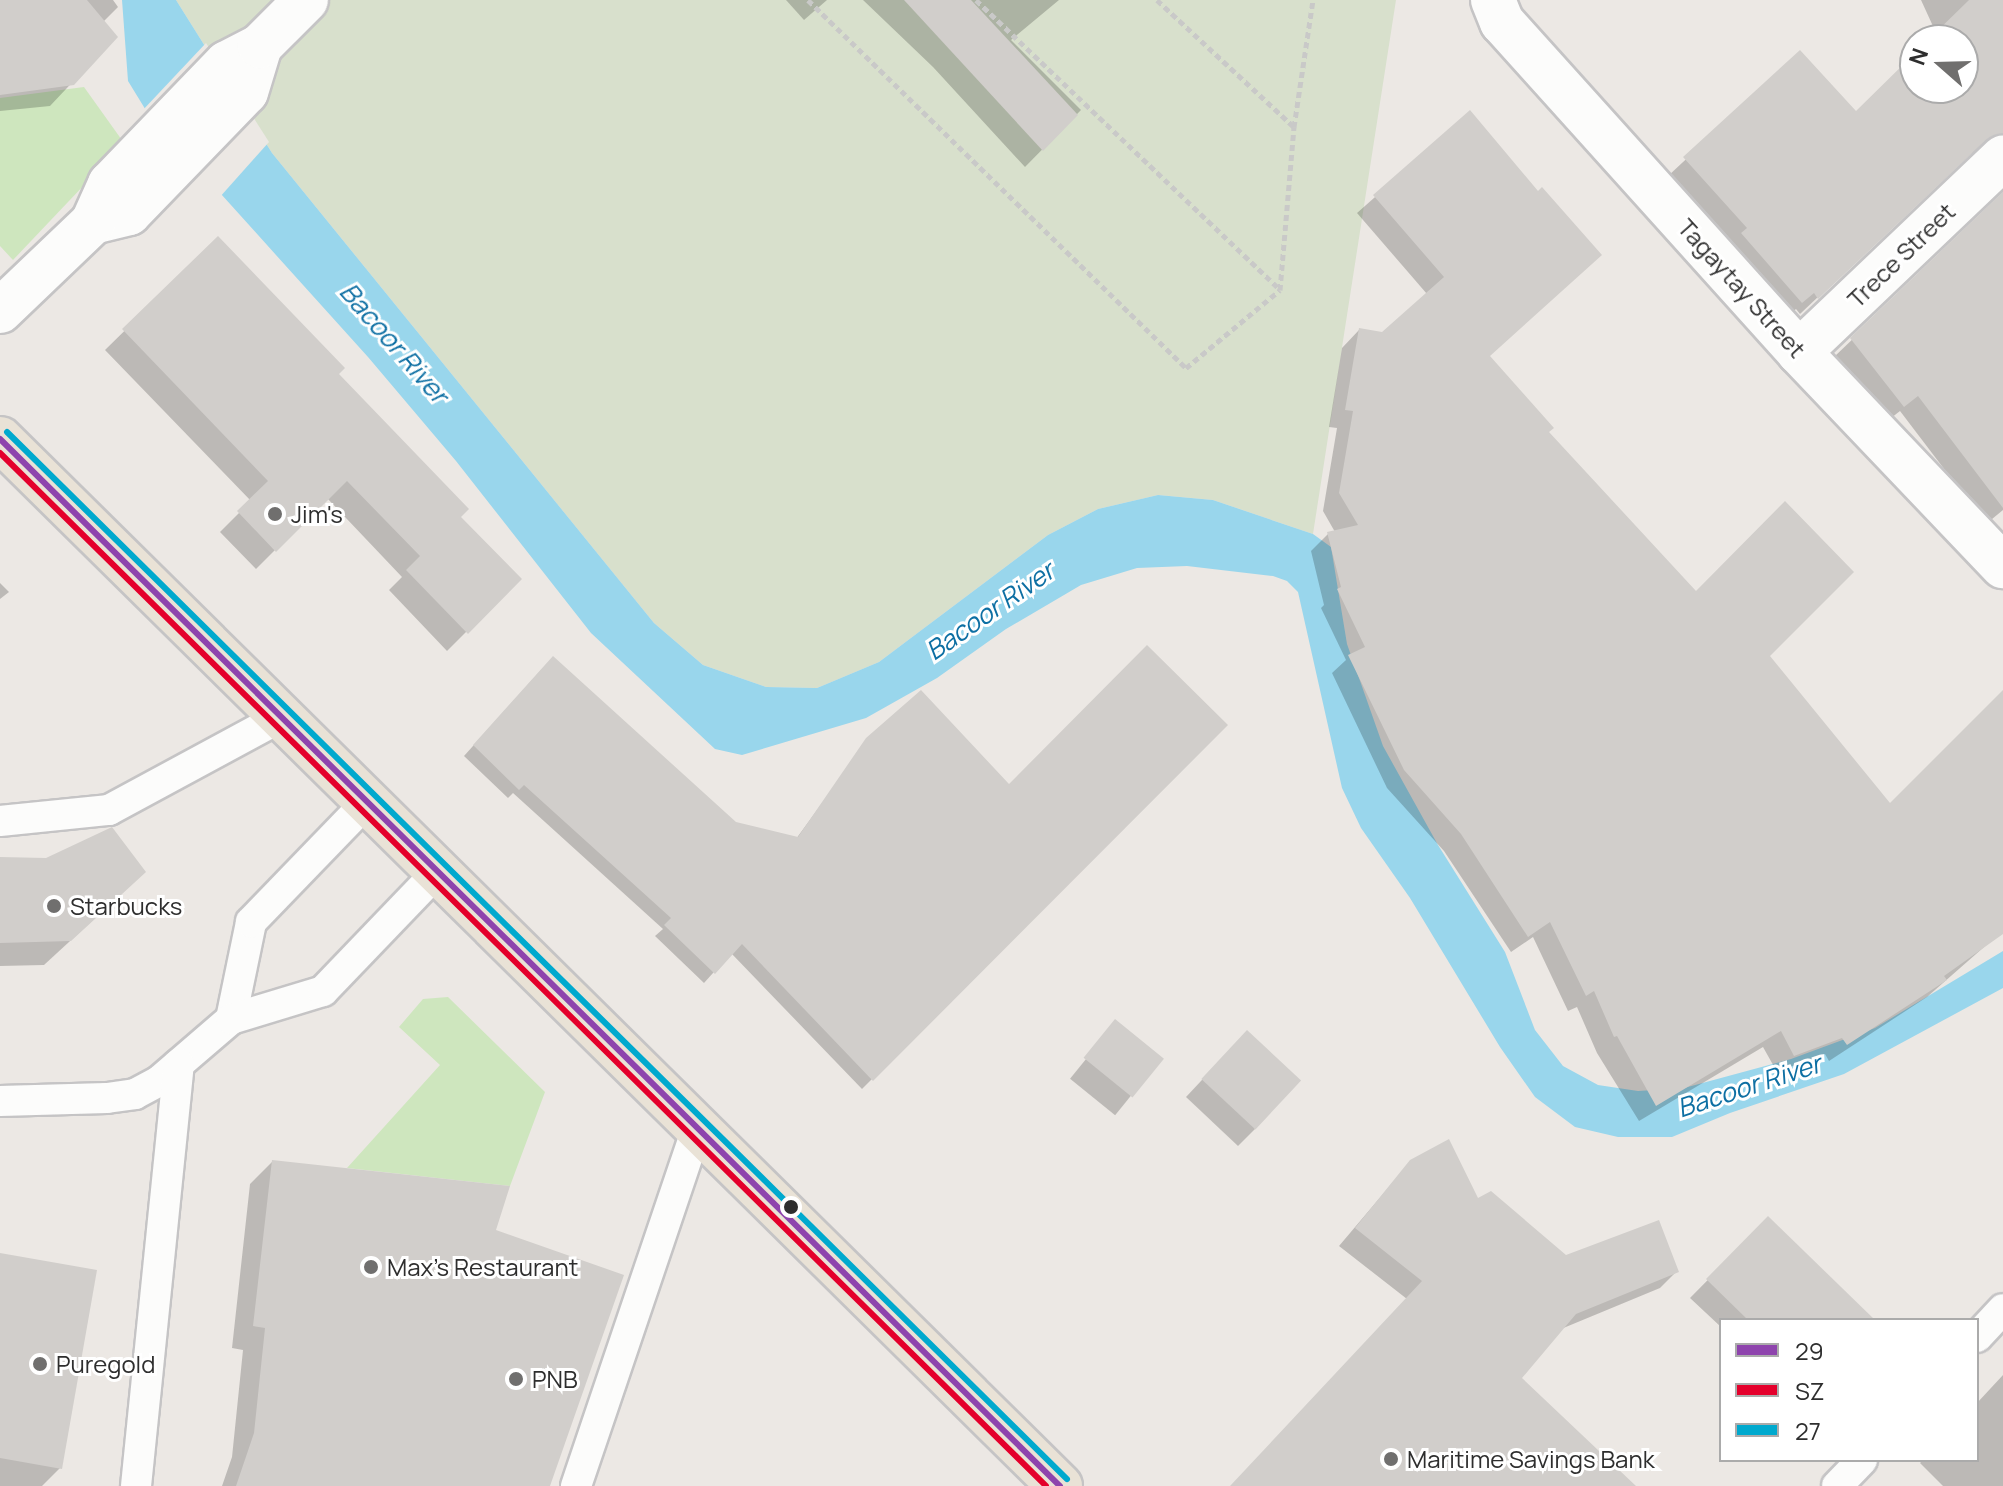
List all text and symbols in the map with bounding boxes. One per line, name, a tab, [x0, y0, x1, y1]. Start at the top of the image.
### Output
north arrow	[1899, 24, 1979, 104]
text: N	[1902, 44, 1935, 69]
street label: Trece Street	[1841, 197, 1961, 313]
street label: Tagaytay Street	[1672, 213, 1812, 363]
water label: Bacoor River	[333, 276, 455, 410]
place label: Jim's	[291, 500, 343, 528]
marker: Jim's	[266, 505, 284, 523]
water label: Bacoor River	[920, 555, 1060, 667]
place label: Starbucks	[70, 892, 182, 920]
marker: Starbucks	[45, 897, 63, 915]
water label: Bacoor River	[1673, 1048, 1825, 1124]
unlabelled marker	[783, 1199, 799, 1215]
place label: Max's Restaurant	[387, 1253, 578, 1281]
marker: Max's Restaurant	[362, 1258, 380, 1276]
legend	[1719, 1318, 1979, 1462]
text: 29	[1795, 1334, 1824, 1367]
place label: Puregold	[56, 1350, 155, 1378]
marker: Puregold	[31, 1355, 49, 1373]
place label: PNB	[532, 1365, 578, 1393]
marker: PNB	[507, 1370, 525, 1388]
text: SZ	[1795, 1374, 1825, 1407]
text: 27	[1795, 1414, 1821, 1447]
place label: Maritime Savings Bank	[1407, 1445, 1655, 1473]
marker: Maritime Savings Bank	[1382, 1450, 1400, 1468]

